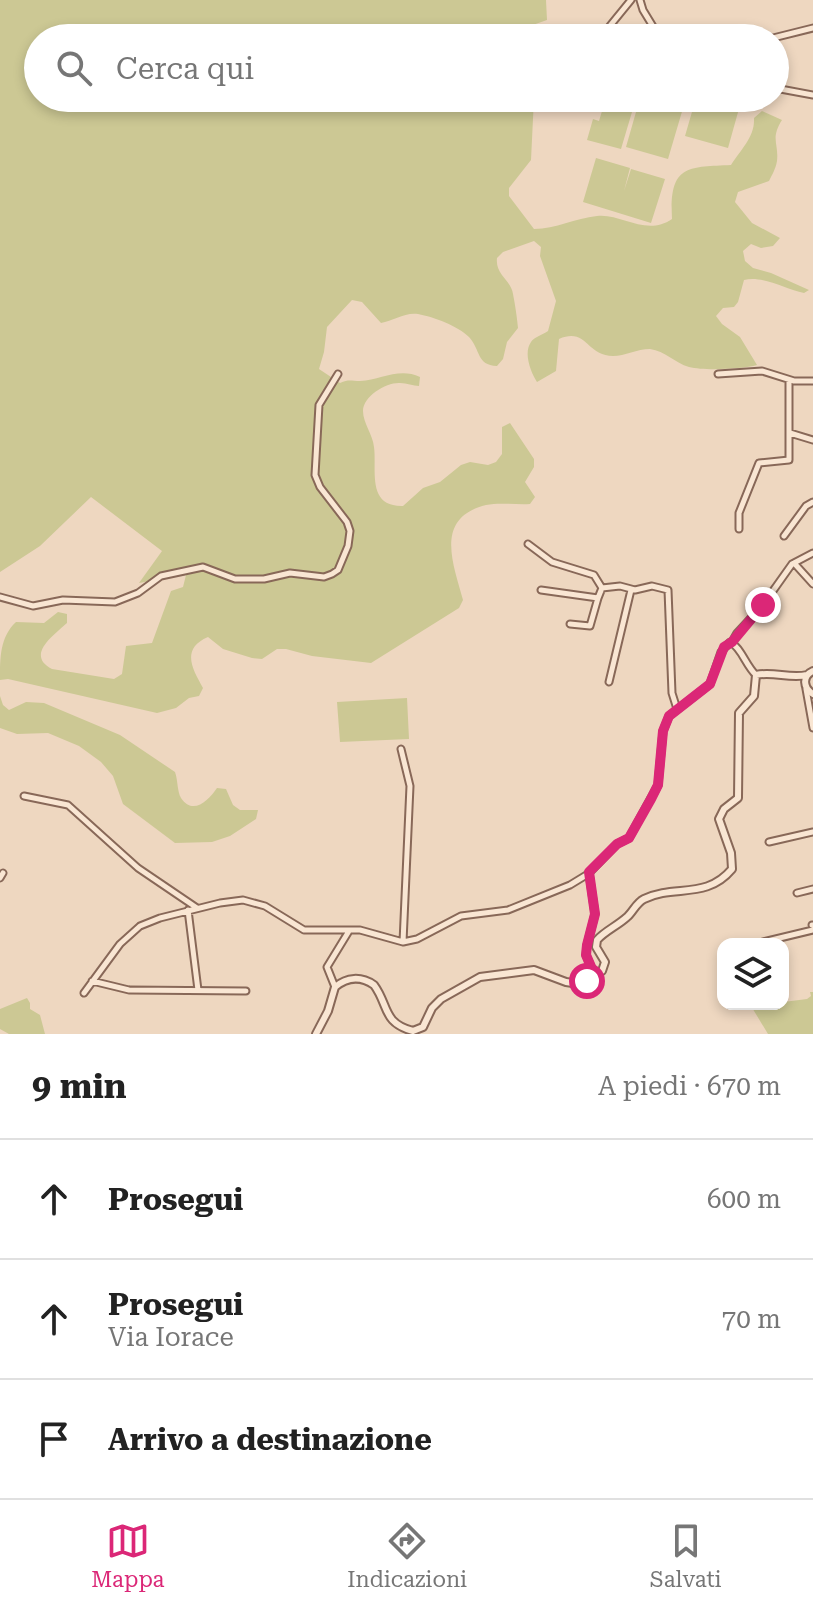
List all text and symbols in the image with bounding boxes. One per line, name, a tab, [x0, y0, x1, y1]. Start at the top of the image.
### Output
search box	[24, 24, 789, 112]
icon: search	[52, 46, 96, 90]
text: Cerca qui	[116, 51, 254, 86]
route end	[745, 587, 781, 623]
map controls	[717, 938, 789, 1010]
button: layers	[717, 938, 789, 1010]
route start	[569, 963, 605, 999]
text: 9 min	[32, 1066, 127, 1106]
text: A piedi · 670 m	[598, 1071, 781, 1101]
icon: ahead	[32, 1177, 76, 1221]
text: Prosegui	[108, 1182, 243, 1217]
text: 600 m	[707, 1184, 781, 1214]
text: Prosegui	[108, 1287, 243, 1322]
icon: ahead	[32, 1297, 76, 1341]
text: 70 m	[722, 1304, 781, 1334]
text: Via Iorace	[108, 1322, 234, 1352]
icon: arrive	[32, 1417, 76, 1461]
text: Arrivo a destinazione	[108, 1422, 432, 1457]
tab: Mappa	[91, 1519, 165, 1592]
tab: Indicazioni	[347, 1519, 467, 1592]
tab: Salvati	[650, 1519, 722, 1592]

